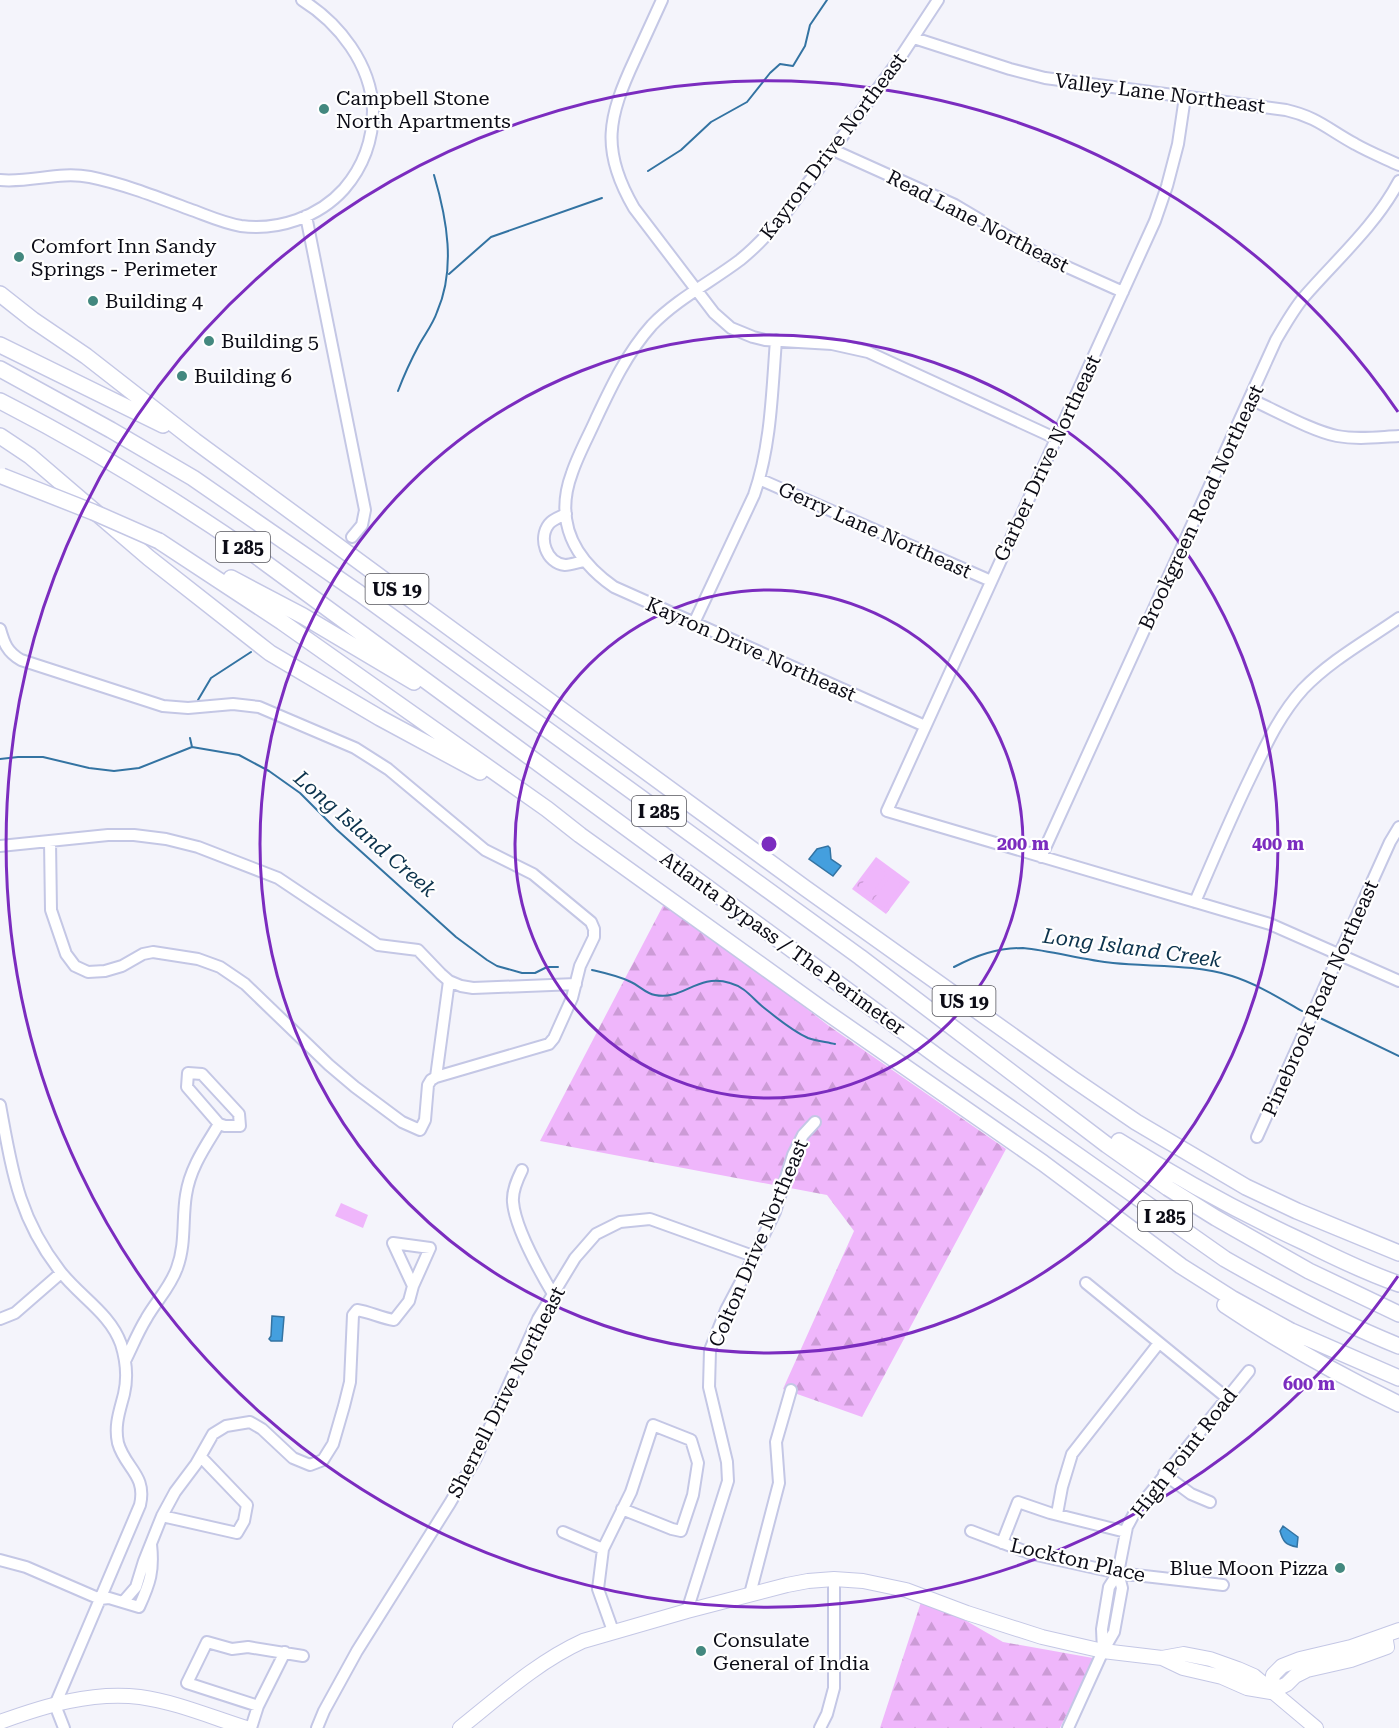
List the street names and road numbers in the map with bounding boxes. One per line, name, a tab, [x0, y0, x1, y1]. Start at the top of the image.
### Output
street label: Kayron Drive Northeast	[755, 47, 911, 244]
street label: Valley Lane Northeast	[1054, 68, 1267, 118]
street label: Read Lane Northeast	[883, 165, 1073, 278]
street label: Garber Drive Northeast	[989, 350, 1106, 565]
street label: Brookgreen Road Northeast	[1134, 380, 1269, 633]
street label: Gerry Lane Northeast	[775, 477, 976, 584]
road number: I 285	[216, 532, 270, 562]
road number: US 19	[366, 574, 428, 604]
street label: Kayron Drive Northeast	[642, 592, 860, 706]
road number: I 285	[632, 796, 686, 826]
street label: Atlanta Bypass / The Perimeter	[656, 846, 910, 1040]
street label: Pinebrook Road Northeast	[1257, 876, 1383, 1120]
road number: US 19	[932, 986, 996, 1016]
street label: Colton Drive Northeast	[703, 1135, 813, 1350]
road number: I 285	[1138, 1201, 1192, 1231]
street label: Sherrell Drive Northeast	[442, 1282, 570, 1502]
street label: High Point Road	[1126, 1383, 1242, 1523]
street label: Lockton Place	[1008, 1533, 1148, 1587]

